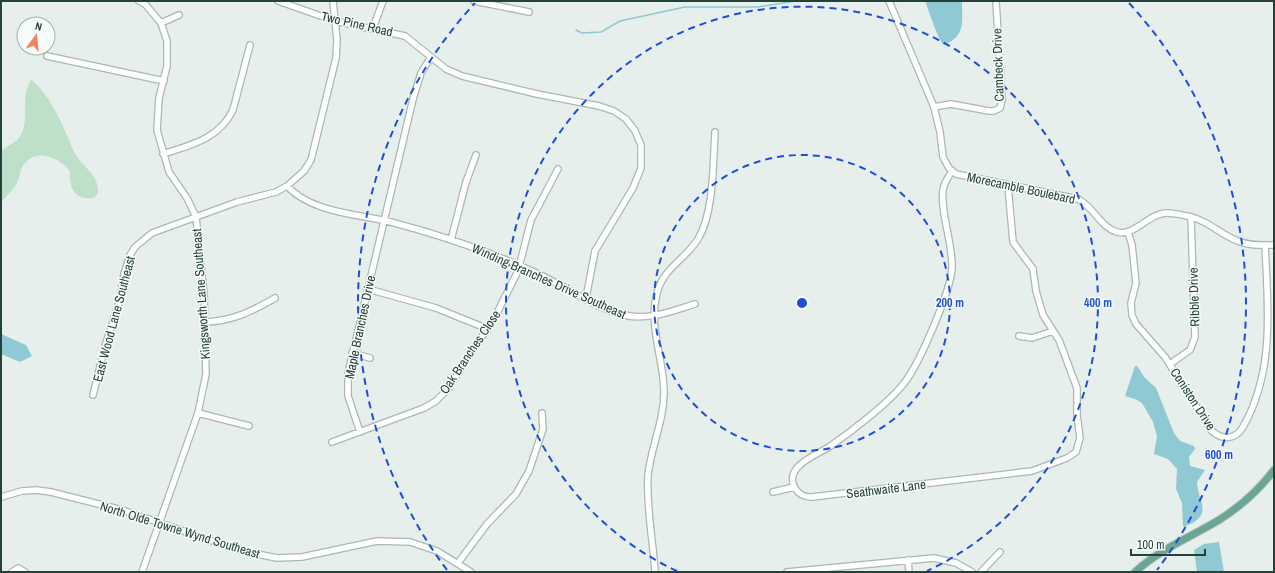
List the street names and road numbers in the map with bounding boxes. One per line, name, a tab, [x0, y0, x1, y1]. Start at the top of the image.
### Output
street label: Two Pine Road	[320, 8, 394, 40]
street label: Cambeck Drive	[988, 28, 1008, 102]
street label: Morecamble Boulebard	[965, 168, 1077, 208]
street label: Kingsworth Lane Southeast	[188, 228, 214, 360]
street label: Winding Branches Drive Southeast	[469, 239, 629, 323]
street label: East Wood Lane Southeast	[89, 254, 139, 384]
street label: Ribble Drive	[1184, 267, 1204, 327]
street label: Maple Branches Drive	[341, 274, 379, 380]
street label: Oak Branches Close	[436, 307, 504, 397]
street label: Coniston Drive	[1167, 365, 1220, 433]
street label: Seathwaite Lane	[845, 476, 927, 502]
street label: North Olde Towne Wynd Southeast	[98, 498, 262, 562]

